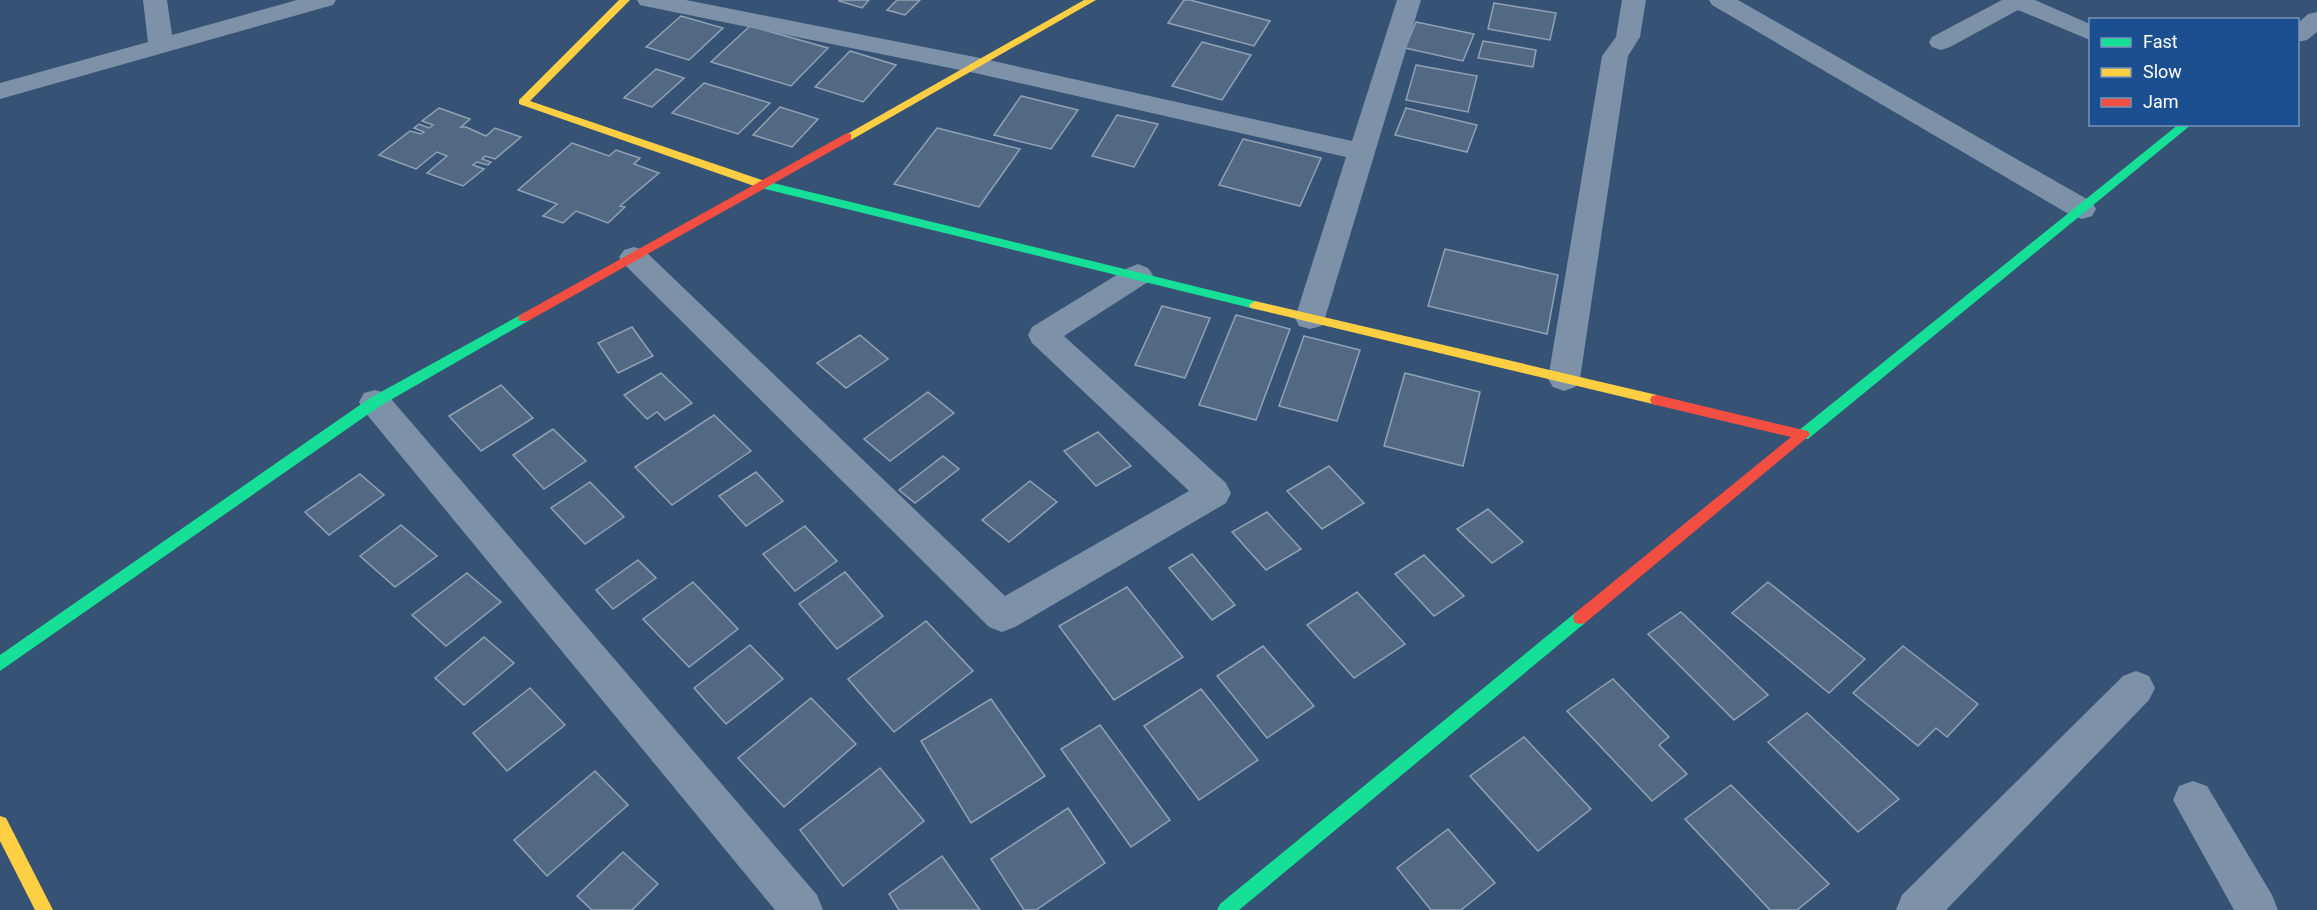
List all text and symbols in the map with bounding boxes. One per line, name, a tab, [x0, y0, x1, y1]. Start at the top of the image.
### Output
legend	[2089, 18, 2299, 126]
text: Fast	[2143, 31, 2178, 52]
text: Slow	[2143, 61, 2182, 82]
text: Jam	[2143, 91, 2179, 112]

